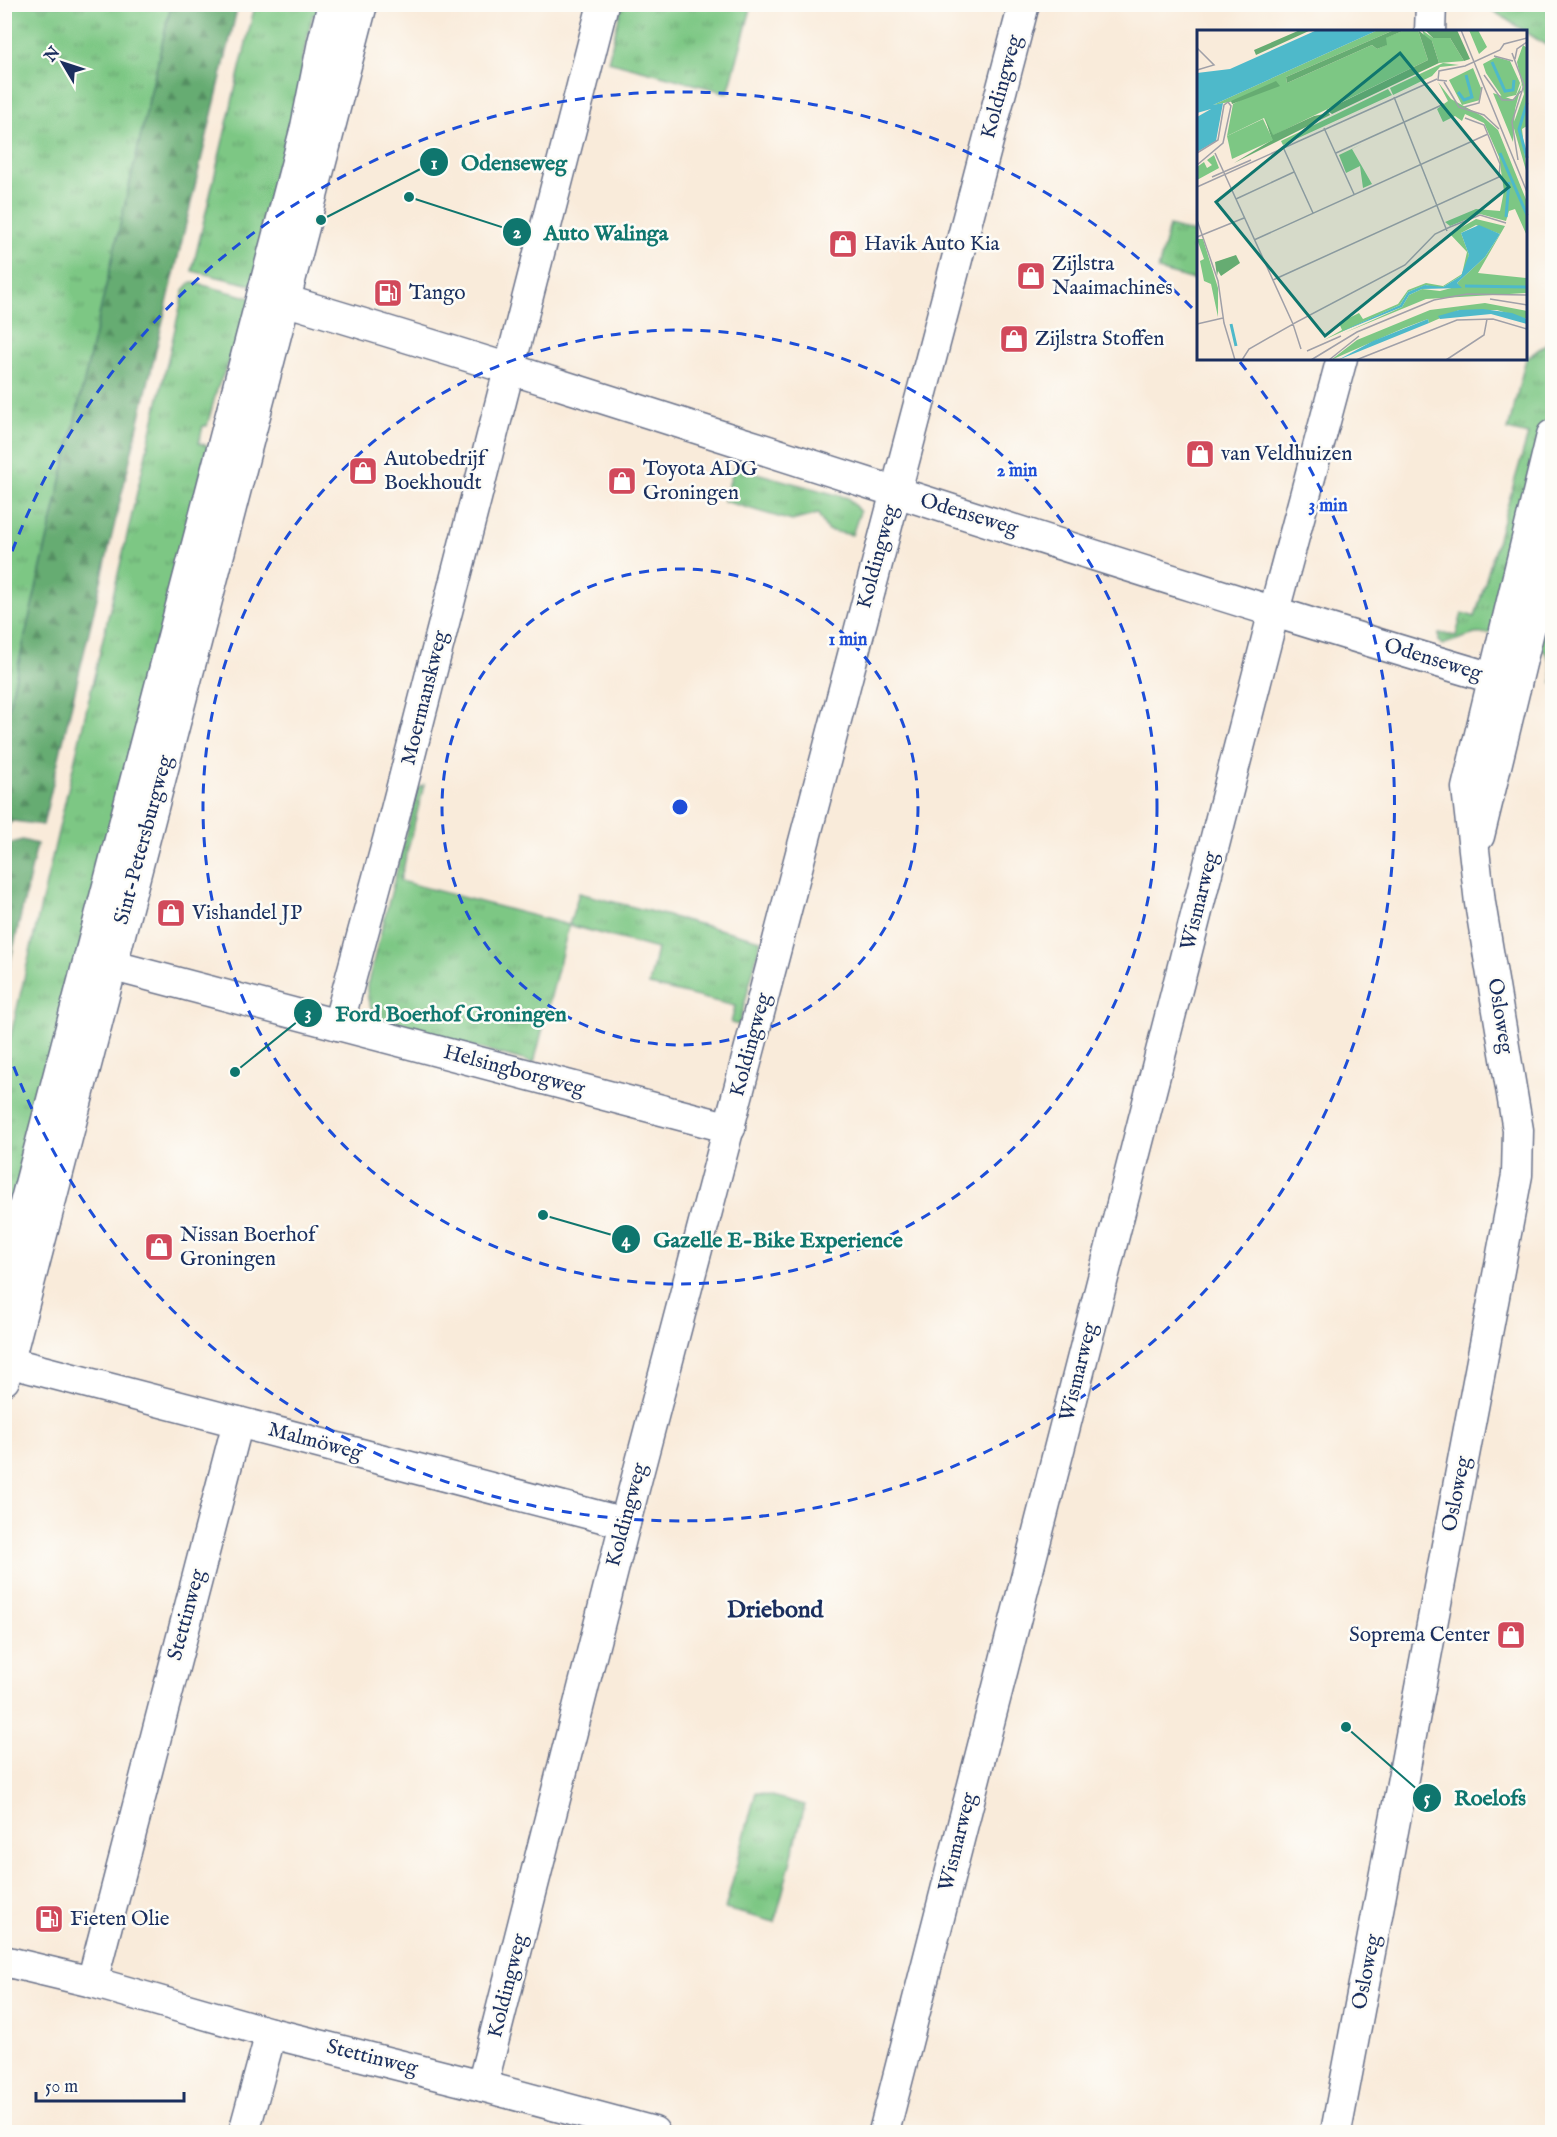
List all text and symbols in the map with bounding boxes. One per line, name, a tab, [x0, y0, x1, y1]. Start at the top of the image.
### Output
inset map	[1197, 30, 1527, 360]
street label: Koldingweg	[975, 32, 1029, 142]
north arrow	[33, 33, 93, 93]
text: N	[40, 43, 65, 67]
callout: Odenseweg	[419, 142, 579, 182]
text: Odenseweg	[461, 150, 568, 178]
text: 1	[431, 153, 438, 176]
callout: Auto Walinga	[502, 212, 681, 252]
text: Auto Walinga	[543, 220, 669, 248]
text: 2	[513, 222, 522, 245]
shop icon: Havik Auto Kia	[827, 228, 859, 260]
place label: Havik Auto Kia	[864, 231, 1001, 258]
place label: Zijlstra Naaimachines	[1052, 251, 1173, 302]
shop icon: Zijlstra Naaimachines	[1015, 260, 1047, 292]
fuel station icon: Tango	[372, 277, 404, 309]
place label: Tango	[409, 280, 466, 307]
shop icon: Zijlstra Stoffen	[998, 323, 1030, 355]
place label: Zijlstra Stoffen	[1035, 326, 1165, 353]
shop icon: van Veldhuizen	[1184, 438, 1216, 470]
place label: van Veldhuizen	[1221, 441, 1352, 468]
place label: Autobedrijf Boekhoudt	[383, 446, 489, 497]
shop icon: Autobedrijf Boekhoudt	[347, 455, 379, 487]
place label: Toyota ADG Groningen	[643, 456, 758, 507]
text: 2 min	[997, 460, 1038, 483]
shop icon: Toyota ADG Groningen	[606, 465, 638, 497]
street label: Odenseweg	[917, 487, 1022, 543]
text: 3 min	[1309, 495, 1348, 518]
street label: Koldingweg	[851, 502, 905, 612]
street label: Moermanskweg	[395, 627, 455, 768]
text: 1 min	[829, 629, 868, 652]
street label: Odenseweg	[1381, 632, 1486, 688]
street label: Sint-Petersburgweg	[108, 752, 180, 928]
centre of rings	[670, 797, 690, 817]
street label: Wismarweg	[1175, 848, 1225, 953]
shop icon: Vishandel JP	[155, 897, 187, 929]
place label: Vishandel JP	[191, 900, 302, 927]
street label: Osloweg	[1481, 976, 1519, 1056]
street label: Koldingweg	[724, 990, 778, 1100]
callout: Ford Boerhof Groningen	[293, 993, 578, 1033]
text: Ford Boerhof Groningen	[335, 1001, 567, 1029]
text: 3	[305, 1003, 311, 1026]
street label: Helsingborgweg	[440, 1039, 588, 1103]
callout: Gazelle E-Bike Experience	[611, 1219, 915, 1259]
place label: Nissan Boerhof Groningen	[180, 1222, 319, 1273]
text: Gazelle E-Bike Experience	[653, 1227, 903, 1255]
text: 4	[622, 1230, 632, 1253]
shop icon: Nissan Boerhof Groningen	[143, 1231, 175, 1263]
street label: Wismarweg	[1054, 1319, 1104, 1424]
street label: Malmöweg	[265, 1416, 366, 1468]
street label: Osloweg	[1436, 1453, 1478, 1534]
street label: Koldingweg	[600, 1460, 654, 1570]
street label: Stettinweg	[162, 1566, 212, 1664]
district label: Driebond	[727, 1595, 825, 1626]
shop icon: Soprema Center	[1495, 1619, 1527, 1651]
place label: Soprema Center	[1349, 1622, 1490, 1649]
callout: Roelofs	[1412, 1778, 1538, 1818]
text: Roelofs	[1454, 1785, 1526, 1813]
text: 5	[1424, 1788, 1431, 1811]
street label: Wismarweg	[933, 1789, 983, 1894]
fuel station icon: Fieten Olie	[33, 1903, 65, 1935]
place label: Fieten Olie	[70, 1906, 170, 1933]
street label: Koldingweg	[482, 1931, 534, 2041]
street label: Osloweg	[1346, 1931, 1388, 2012]
street label: Stettinweg	[323, 2034, 421, 2083]
scale bar	[36, 2065, 184, 2103]
text: 50 m	[45, 2076, 78, 2099]

